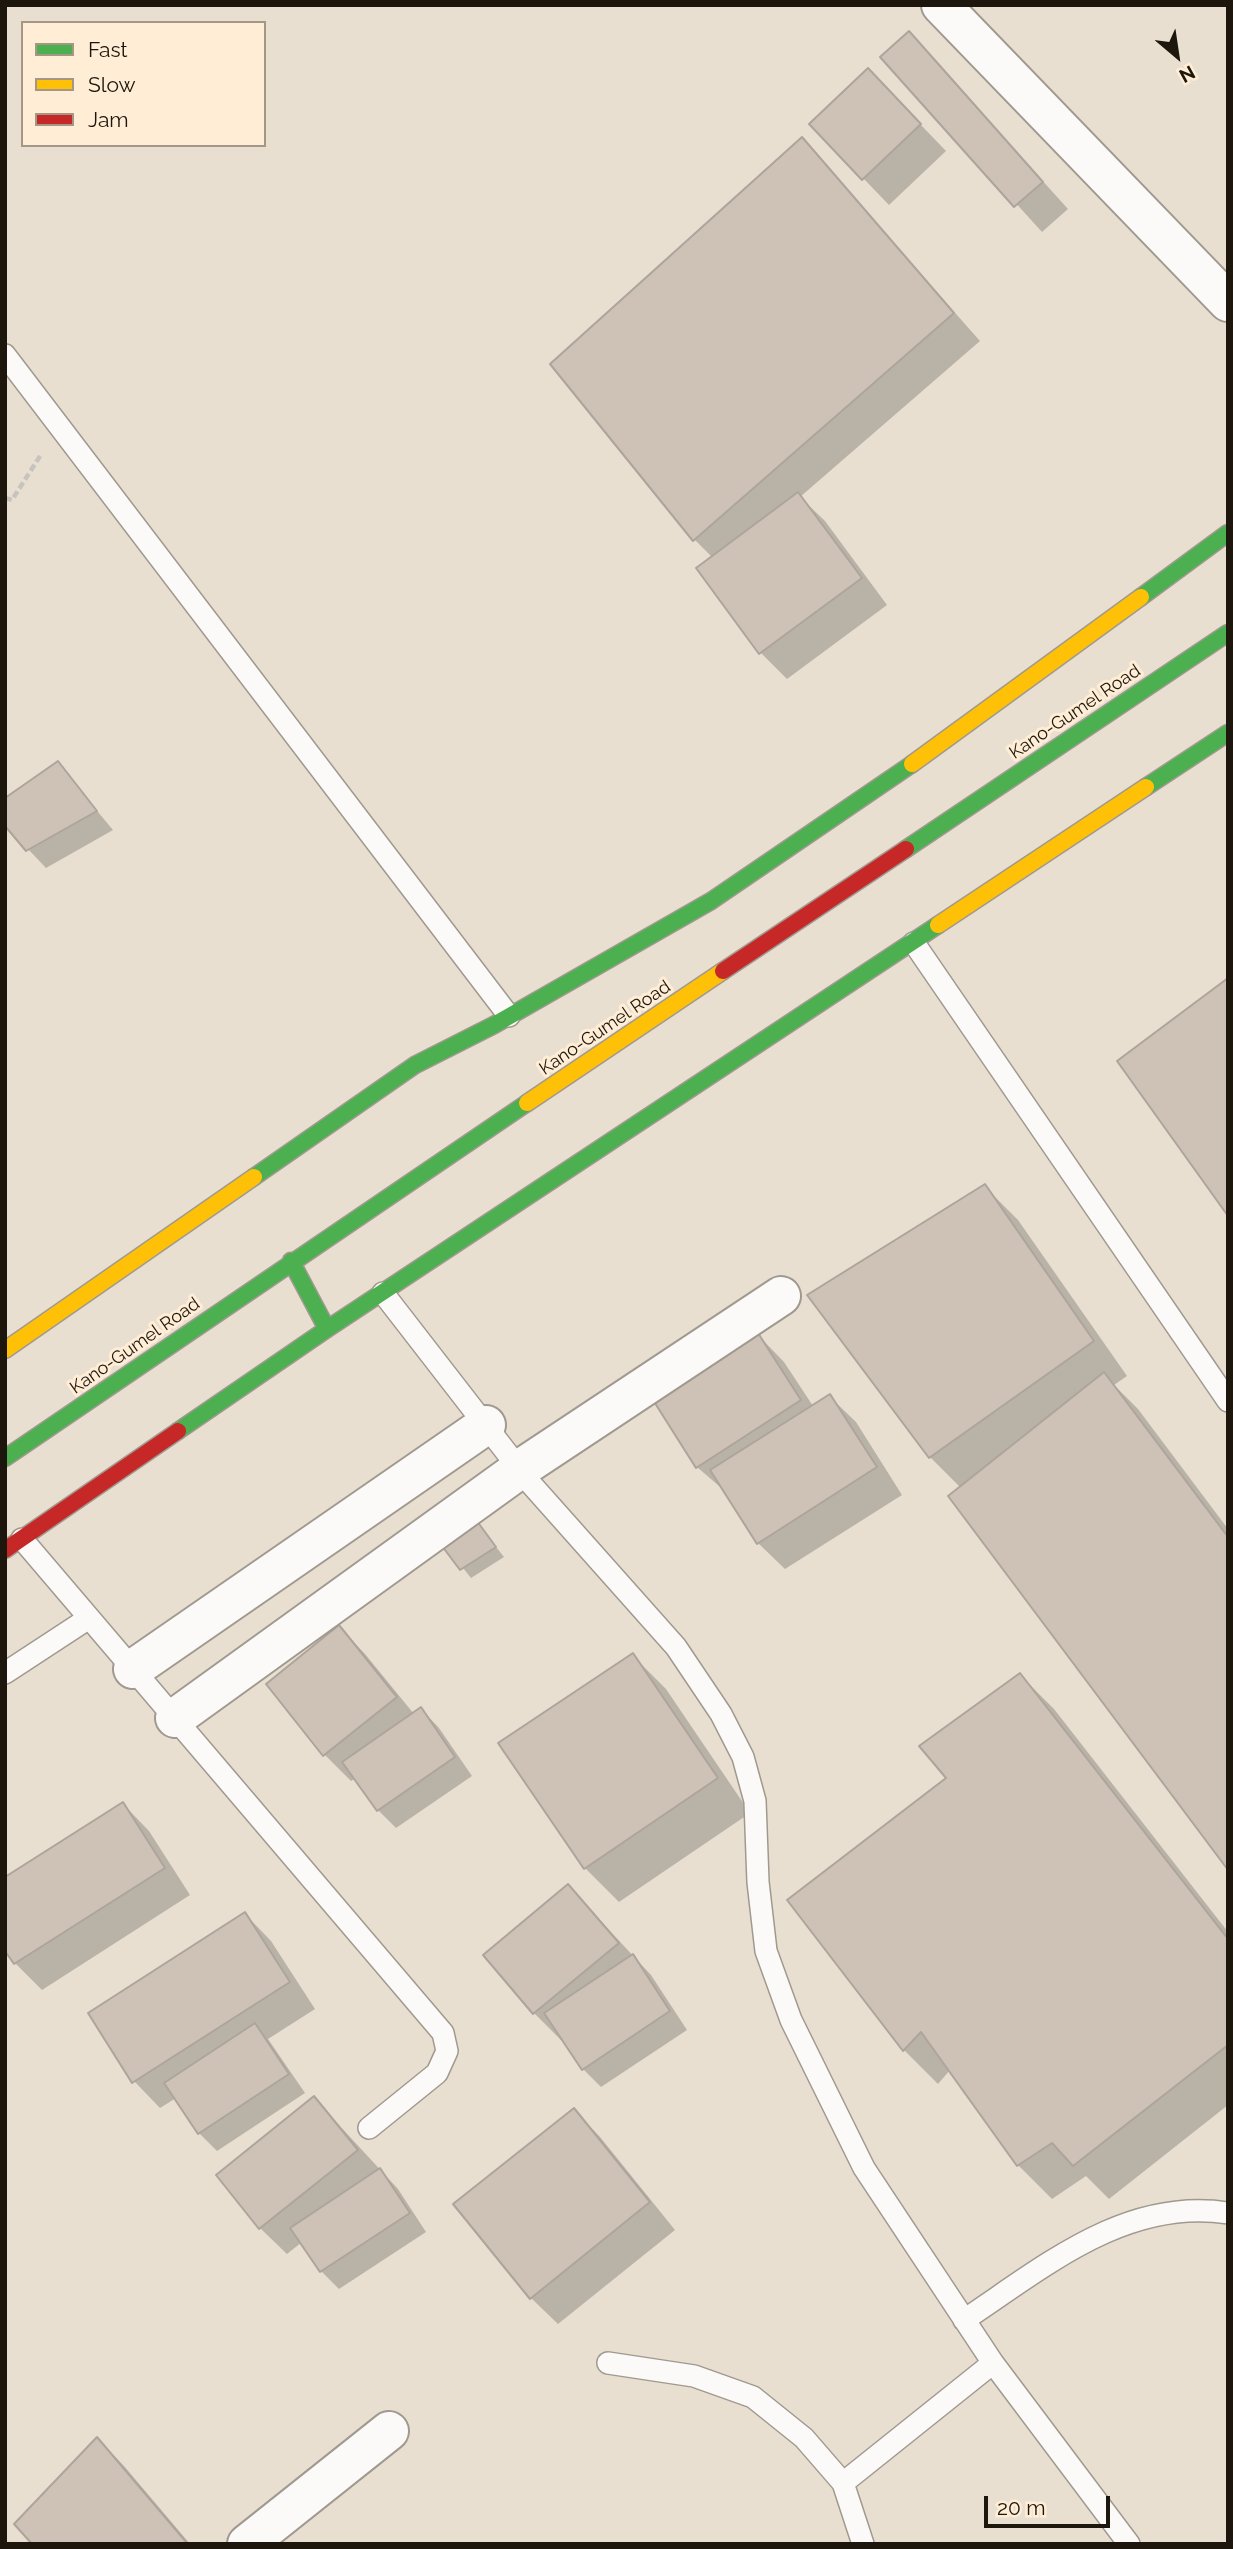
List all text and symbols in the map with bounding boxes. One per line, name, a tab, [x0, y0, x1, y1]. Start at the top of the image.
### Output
legend	[21, 21, 266, 147]
north arrow	[1142, 21, 1212, 91]
text: Fast	[88, 37, 128, 62]
text: N	[1176, 61, 1199, 88]
text: Slow	[88, 72, 136, 97]
text: Jam	[88, 107, 129, 132]
street label: Kano-Gumel Road	[1005, 660, 1145, 764]
street label: Kano-Gumel Road	[535, 976, 675, 1080]
street label: Kano-Gumel Road	[66, 1293, 204, 1399]
scale bar	[988, 2482, 1114, 2526]
text: 20 m	[997, 2495, 1045, 2520]

